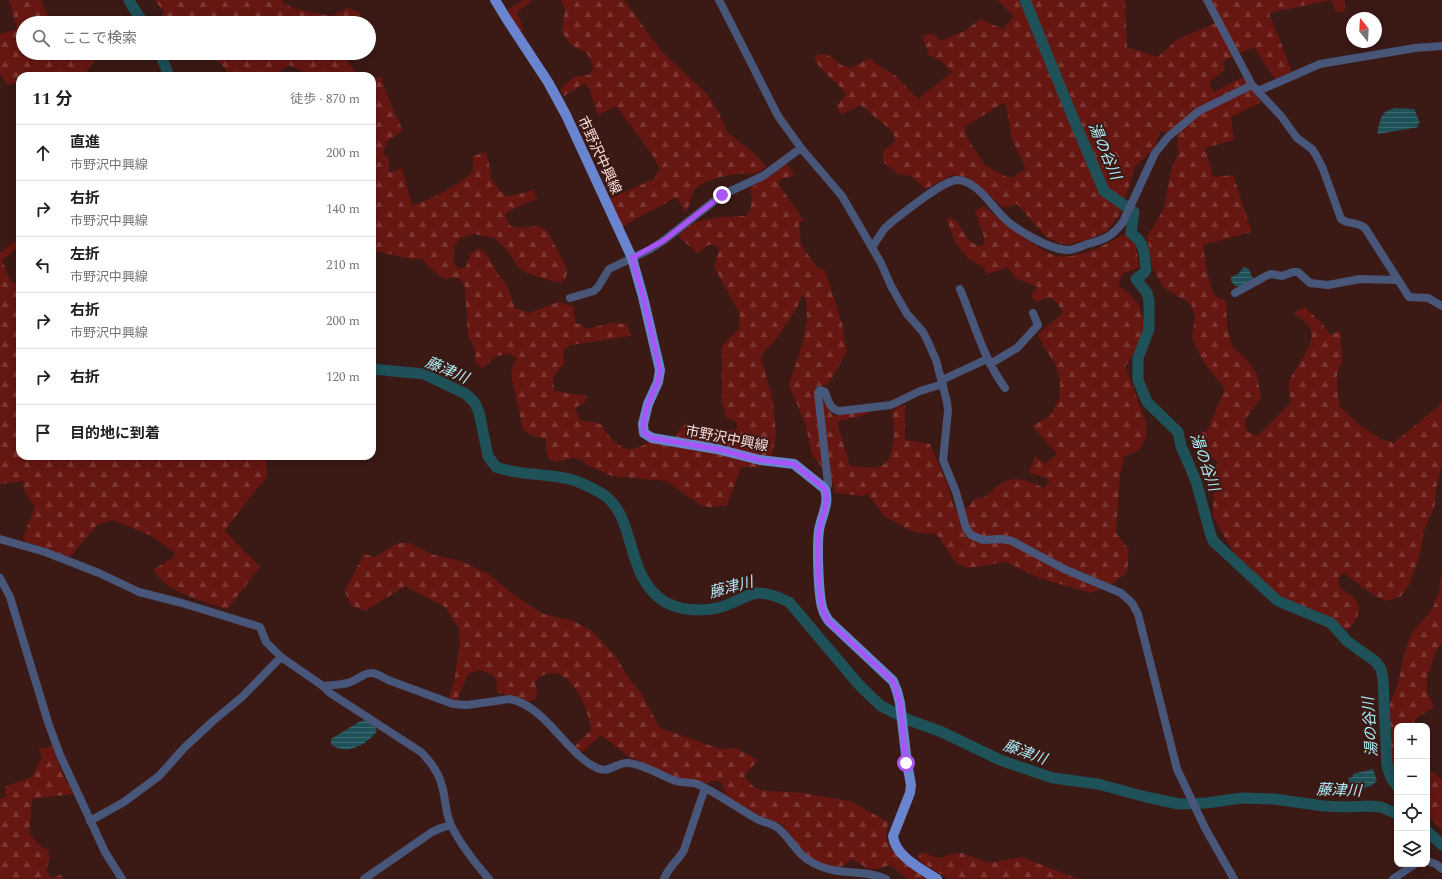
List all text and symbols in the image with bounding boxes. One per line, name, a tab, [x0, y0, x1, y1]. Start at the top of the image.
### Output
north arrow	[1346, 12, 1382, 48]
search box	[16, 16, 376, 60]
icon: search	[30, 27, 52, 49]
text: ここで検索	[62, 27, 137, 50]
text: 11 分	[32, 86, 72, 112]
text: 徒歩 · 870 m	[290, 89, 360, 109]
street label: 市野沢中興線	[572, 113, 627, 198]
water label: 湯の谷川	[1082, 119, 1128, 185]
text: 直進	[70, 131, 100, 154]
icon: ahead	[32, 142, 54, 164]
text: 200 m	[326, 143, 360, 163]
text: 市野沢中興線	[70, 155, 148, 175]
route end	[713, 186, 731, 204]
text: 右折	[70, 187, 100, 210]
icon: right	[32, 198, 54, 220]
text: 140 m	[326, 199, 360, 219]
text: 市野沢中興線	[70, 211, 148, 231]
text: 左折	[70, 243, 100, 266]
icon: left	[32, 254, 54, 276]
text: 210 m	[326, 255, 360, 275]
text: 市野沢中興線	[70, 267, 148, 287]
text: 右折	[70, 299, 100, 322]
icon: right	[32, 310, 54, 332]
text: 200 m	[326, 311, 360, 331]
text: 市野沢中興線	[70, 323, 148, 343]
water label: 藤津川	[422, 351, 474, 391]
icon: right	[32, 366, 54, 388]
text: 右折	[70, 366, 100, 389]
text: 120 m	[326, 367, 360, 387]
street label: 市野沢中興線	[684, 420, 770, 457]
icon: arrive	[32, 422, 54, 444]
text: 目的地に到着	[70, 422, 160, 445]
water label: 湯の谷川	[1184, 430, 1226, 496]
water label: 藤津川	[706, 570, 758, 604]
water label: 湯の谷川	[1357, 694, 1384, 758]
map controls	[1394, 723, 1430, 867]
button: +	[1394, 723, 1430, 759]
water label: 藤津川	[1000, 734, 1052, 772]
route start	[897, 754, 915, 772]
button: −	[1394, 759, 1430, 795]
water label: 藤津川	[1316, 778, 1364, 803]
button: locate	[1394, 795, 1430, 831]
button: layers	[1394, 831, 1430, 867]

